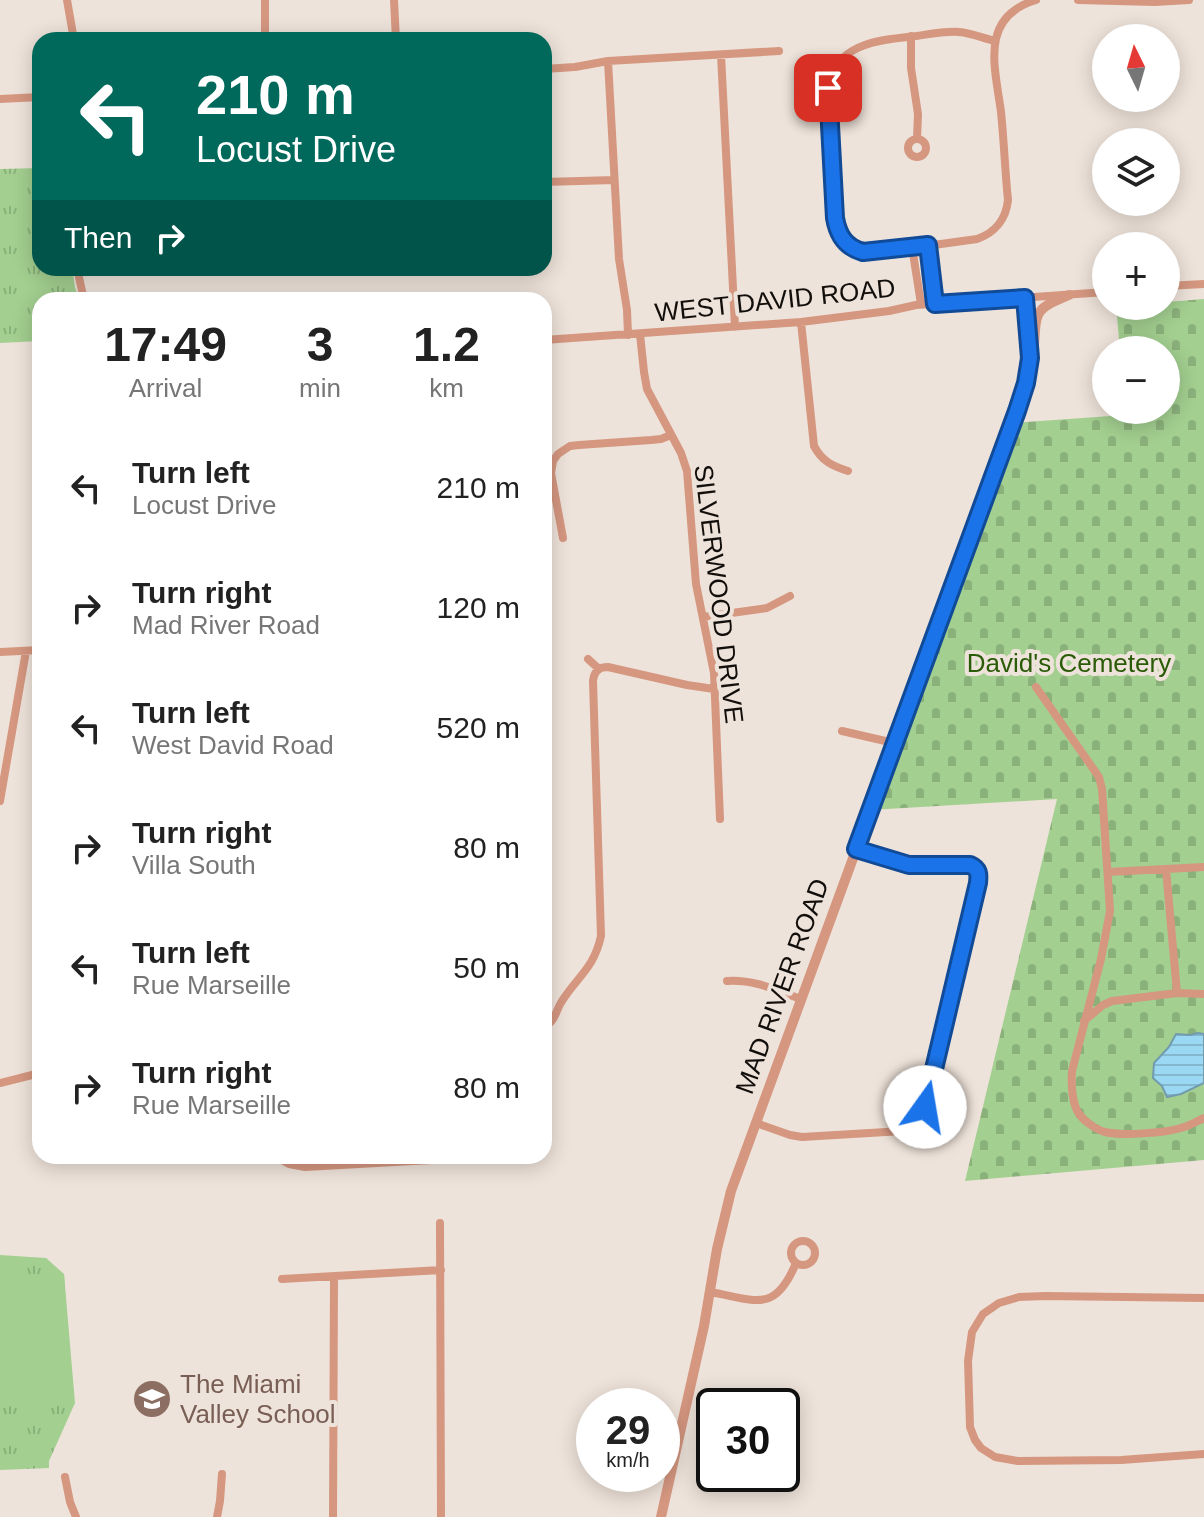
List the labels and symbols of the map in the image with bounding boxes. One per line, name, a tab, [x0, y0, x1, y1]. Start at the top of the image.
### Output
north arrow	[1092, 24, 1180, 112]
pin	[794, 54, 862, 122]
street label: WEST DAVID ROAD	[653, 272, 897, 328]
street label: SILVERWOOD DRIVE	[688, 463, 750, 725]
park label: David's Cemetery	[967, 648, 1171, 678]
street label: MAD RIVER ROAD	[729, 874, 835, 1098]
position arrow	[883, 1065, 967, 1149]
place label: The Miami Valley School	[180, 1369, 336, 1429]
school or university icon: The Miami Valley School	[131, 1378, 173, 1420]
speed limit sign: 30	[696, 1388, 800, 1492]

